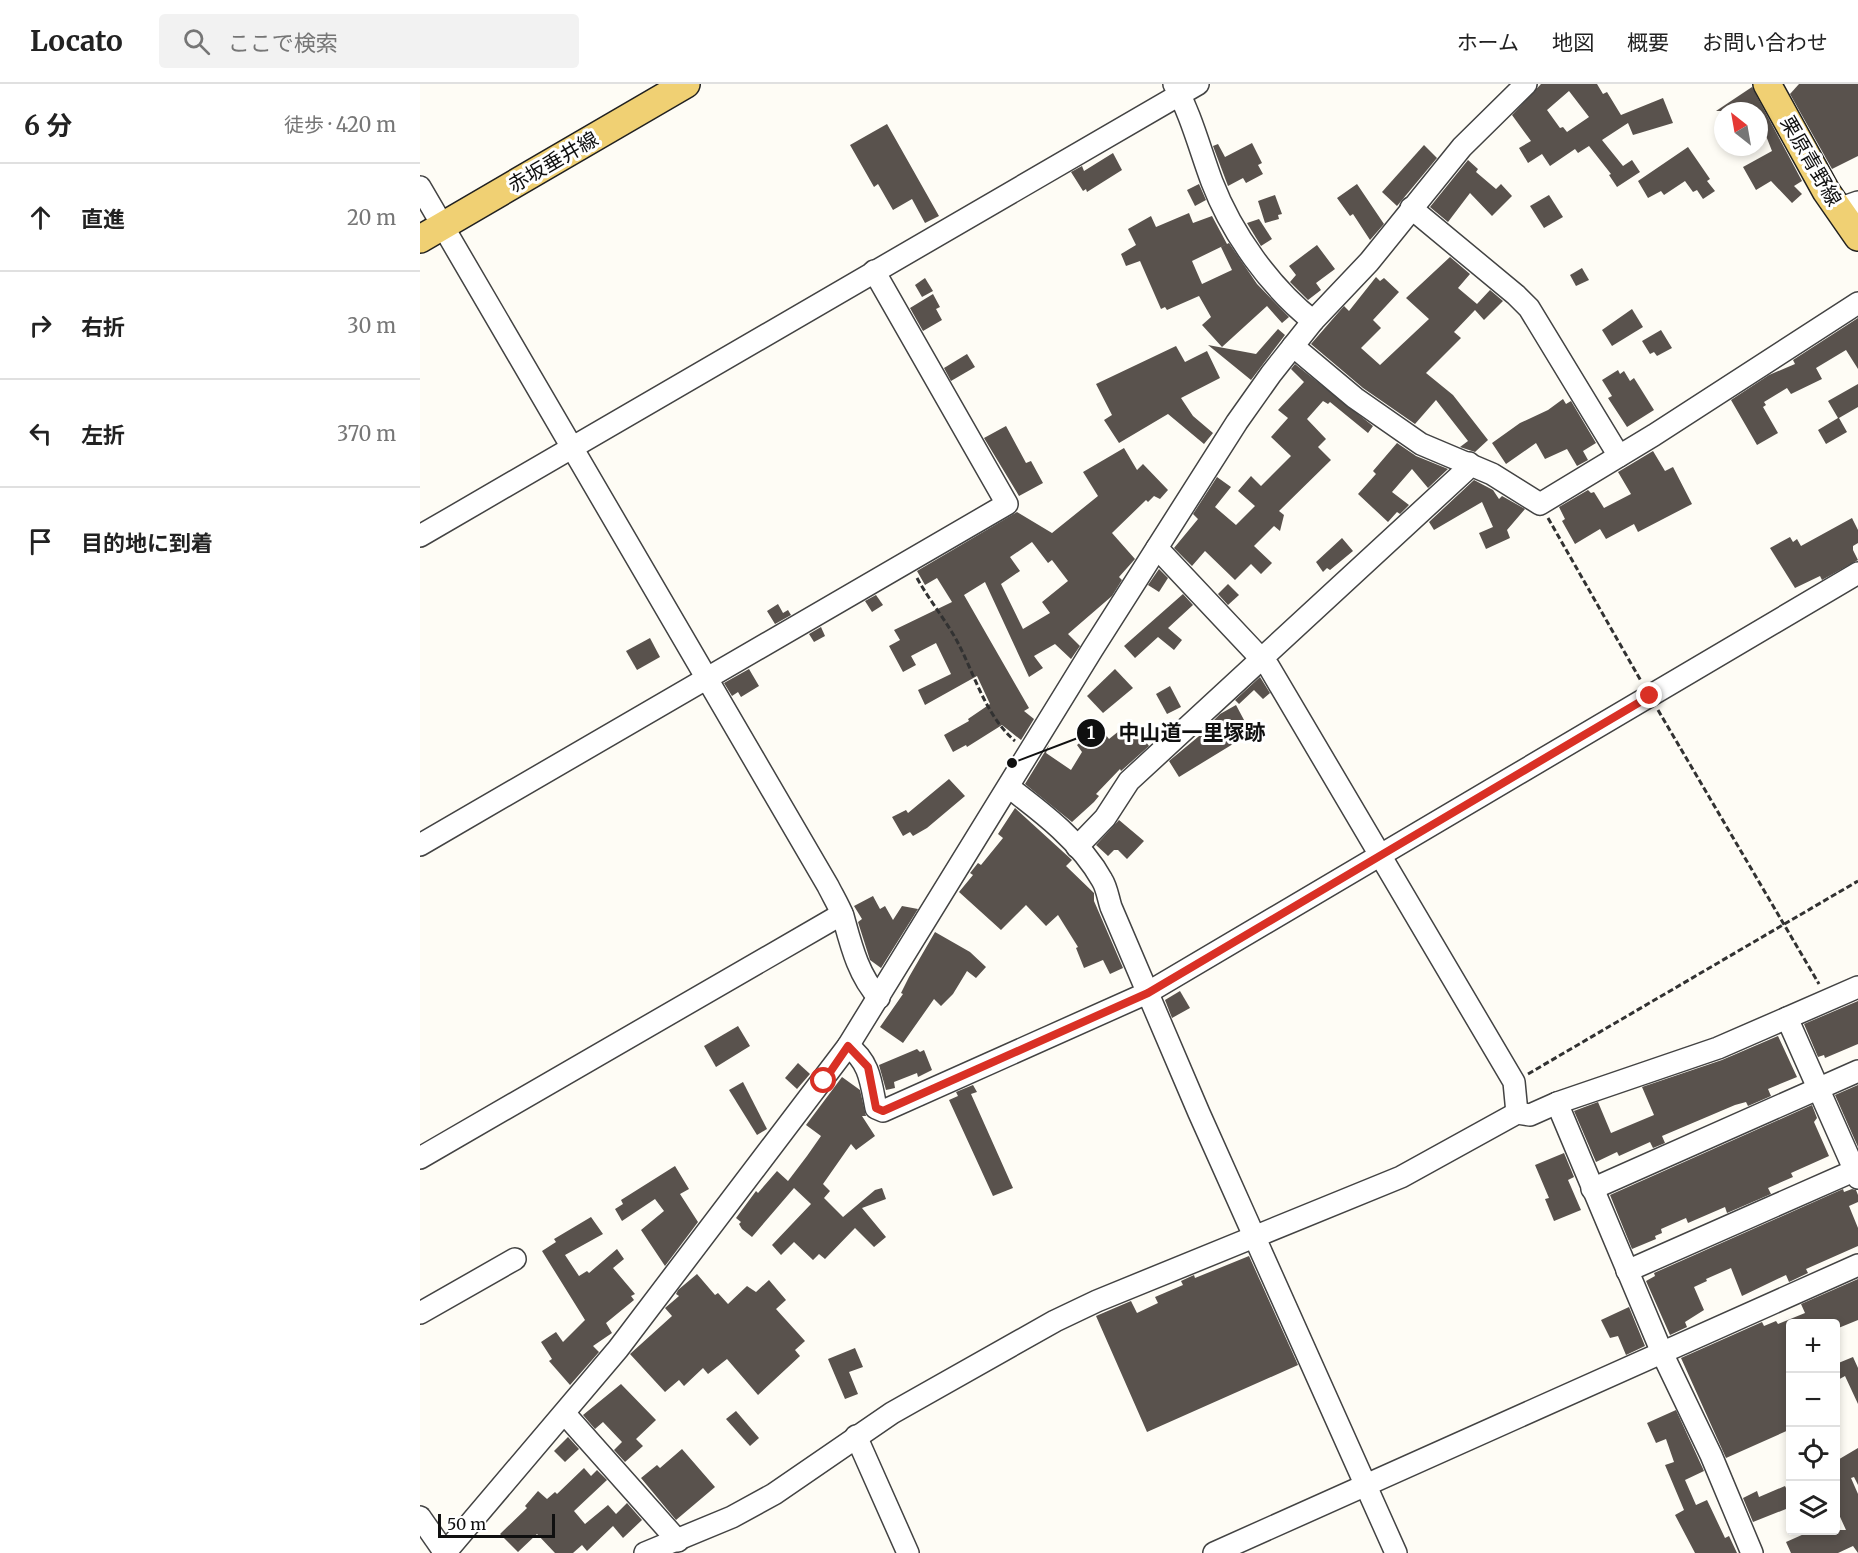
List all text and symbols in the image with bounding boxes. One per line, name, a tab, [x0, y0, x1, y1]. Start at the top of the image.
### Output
search box	[159, 14, 579, 68]
text: Locato	[30, 23, 123, 59]
icon: search	[180, 25, 213, 58]
text: ここで検索	[228, 29, 338, 57]
text: ホーム	[1457, 29, 1519, 56]
text: 地図	[1552, 29, 1594, 56]
text: 概要	[1627, 29, 1669, 56]
text: お問い合わせ	[1702, 29, 1828, 56]
north arrow	[1714, 102, 1768, 156]
text: 6 分	[24, 109, 72, 142]
street label: 栗原青野線	[1776, 111, 1847, 210]
text: 徒歩 · 420 m	[284, 112, 396, 137]
street label: 赤坂垂井線	[503, 126, 602, 197]
icon: ahead	[24, 201, 57, 234]
text: 直進	[81, 205, 125, 233]
text: 20 m	[347, 205, 396, 230]
icon: right	[24, 309, 57, 342]
text: 右折	[81, 313, 125, 341]
text: 30 m	[347, 313, 396, 338]
icon: left	[24, 417, 57, 450]
text: 左折	[81, 421, 125, 449]
text: 370 m	[337, 421, 396, 446]
icon: arrive	[24, 525, 57, 558]
text: 目的地に到着	[81, 529, 213, 557]
route end	[1636, 682, 1662, 708]
callout: 中山道一里塚跡	[1076, 714, 1277, 753]
text: 中山道一里塚跡	[1119, 719, 1266, 746]
text: 1	[1087, 721, 1095, 744]
route start	[810, 1067, 836, 1093]
map controls	[1786, 1319, 1840, 1535]
button: +	[1786, 1319, 1840, 1373]
button: −	[1786, 1373, 1840, 1427]
button: locate	[1786, 1427, 1840, 1481]
button: layers	[1786, 1481, 1840, 1535]
scale bar	[438, 1511, 555, 1538]
text: 50 m	[447, 1514, 486, 1534]

